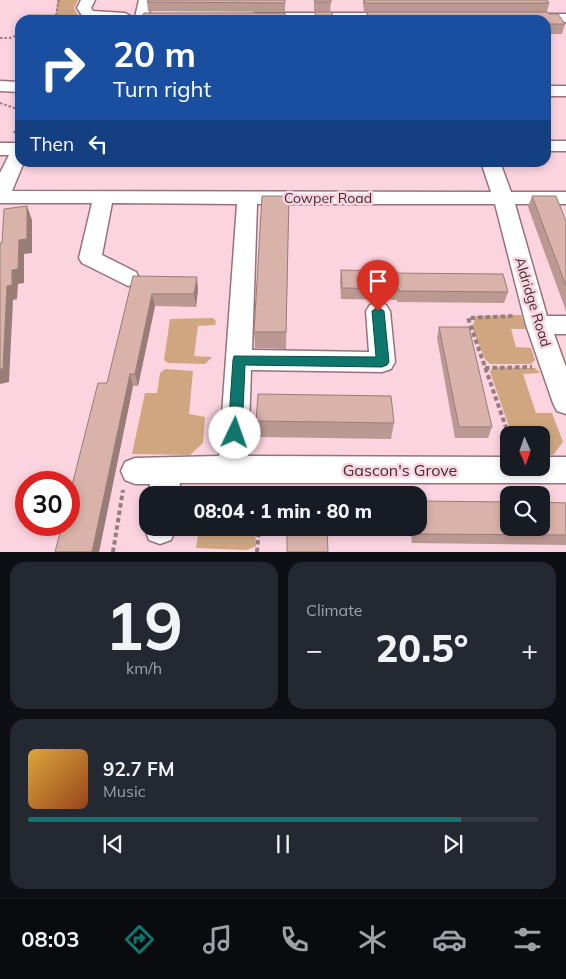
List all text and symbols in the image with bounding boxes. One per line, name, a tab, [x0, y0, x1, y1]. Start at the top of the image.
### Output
text: 20 m	[113, 32, 196, 76]
icon: right	[30, 35, 95, 100]
text: Turn right	[113, 75, 211, 103]
icon: left	[84, 130, 112, 158]
text: Then	[30, 132, 74, 156]
street label: Cowper Road	[284, 189, 372, 207]
street label: Aldridge Road	[511, 255, 555, 349]
pin	[357, 260, 399, 311]
icon: arrive	[364, 267, 392, 295]
position arrow	[208, 406, 260, 458]
north arrow	[500, 426, 550, 476]
map controls	[500, 426, 550, 536]
street label: Gascon's Grove	[343, 460, 457, 480]
speed limit sign: 30	[15, 471, 80, 536]
button: search	[500, 486, 550, 536]
text: 08:04 · 1 min · 80 m	[194, 499, 372, 523]
text: 19	[105, 585, 183, 666]
text: Climate	[306, 600, 362, 620]
text: 20.5°	[376, 624, 468, 672]
text: −	[306, 632, 323, 667]
text: +	[521, 632, 538, 667]
text: km/h	[126, 658, 162, 678]
text: 92.7 FM	[103, 757, 175, 781]
text: Music	[103, 781, 146, 801]
icon: previous	[99, 830, 127, 858]
icon: pause	[269, 830, 297, 858]
icon: next	[439, 830, 467, 858]
icon: directions	[122, 922, 157, 957]
icon: music	[200, 922, 235, 957]
icon: phone	[277, 922, 312, 957]
icon: climate	[355, 922, 390, 957]
icon: car	[432, 922, 467, 957]
icon: filters	[510, 922, 545, 957]
text: 08:03	[21, 925, 80, 953]

